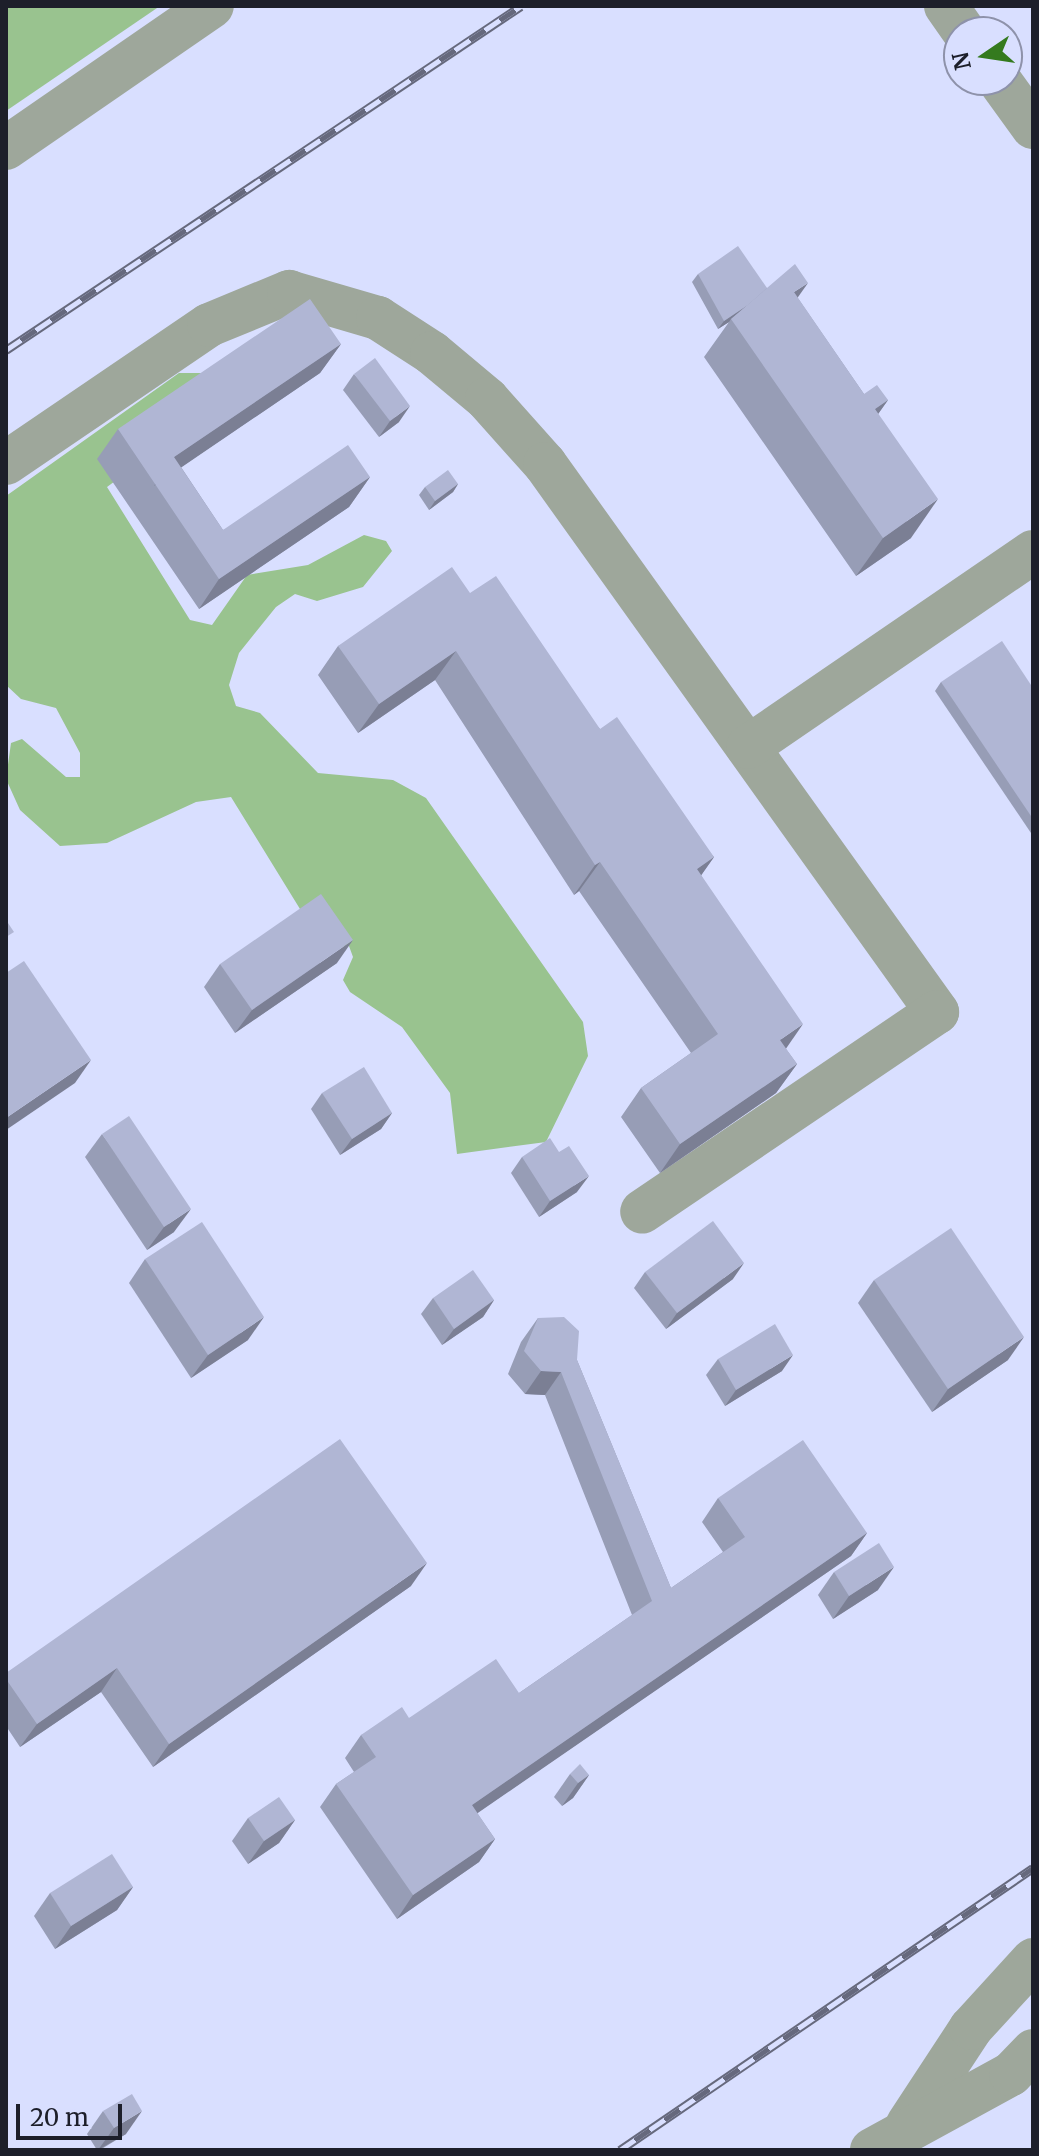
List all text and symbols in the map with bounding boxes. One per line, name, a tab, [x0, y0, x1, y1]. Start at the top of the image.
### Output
north arrow	[943, 16, 1023, 96]
text: N	[946, 49, 977, 73]
scale bar	[20, 2088, 126, 2138]
text: 20 m	[30, 2102, 89, 2133]

